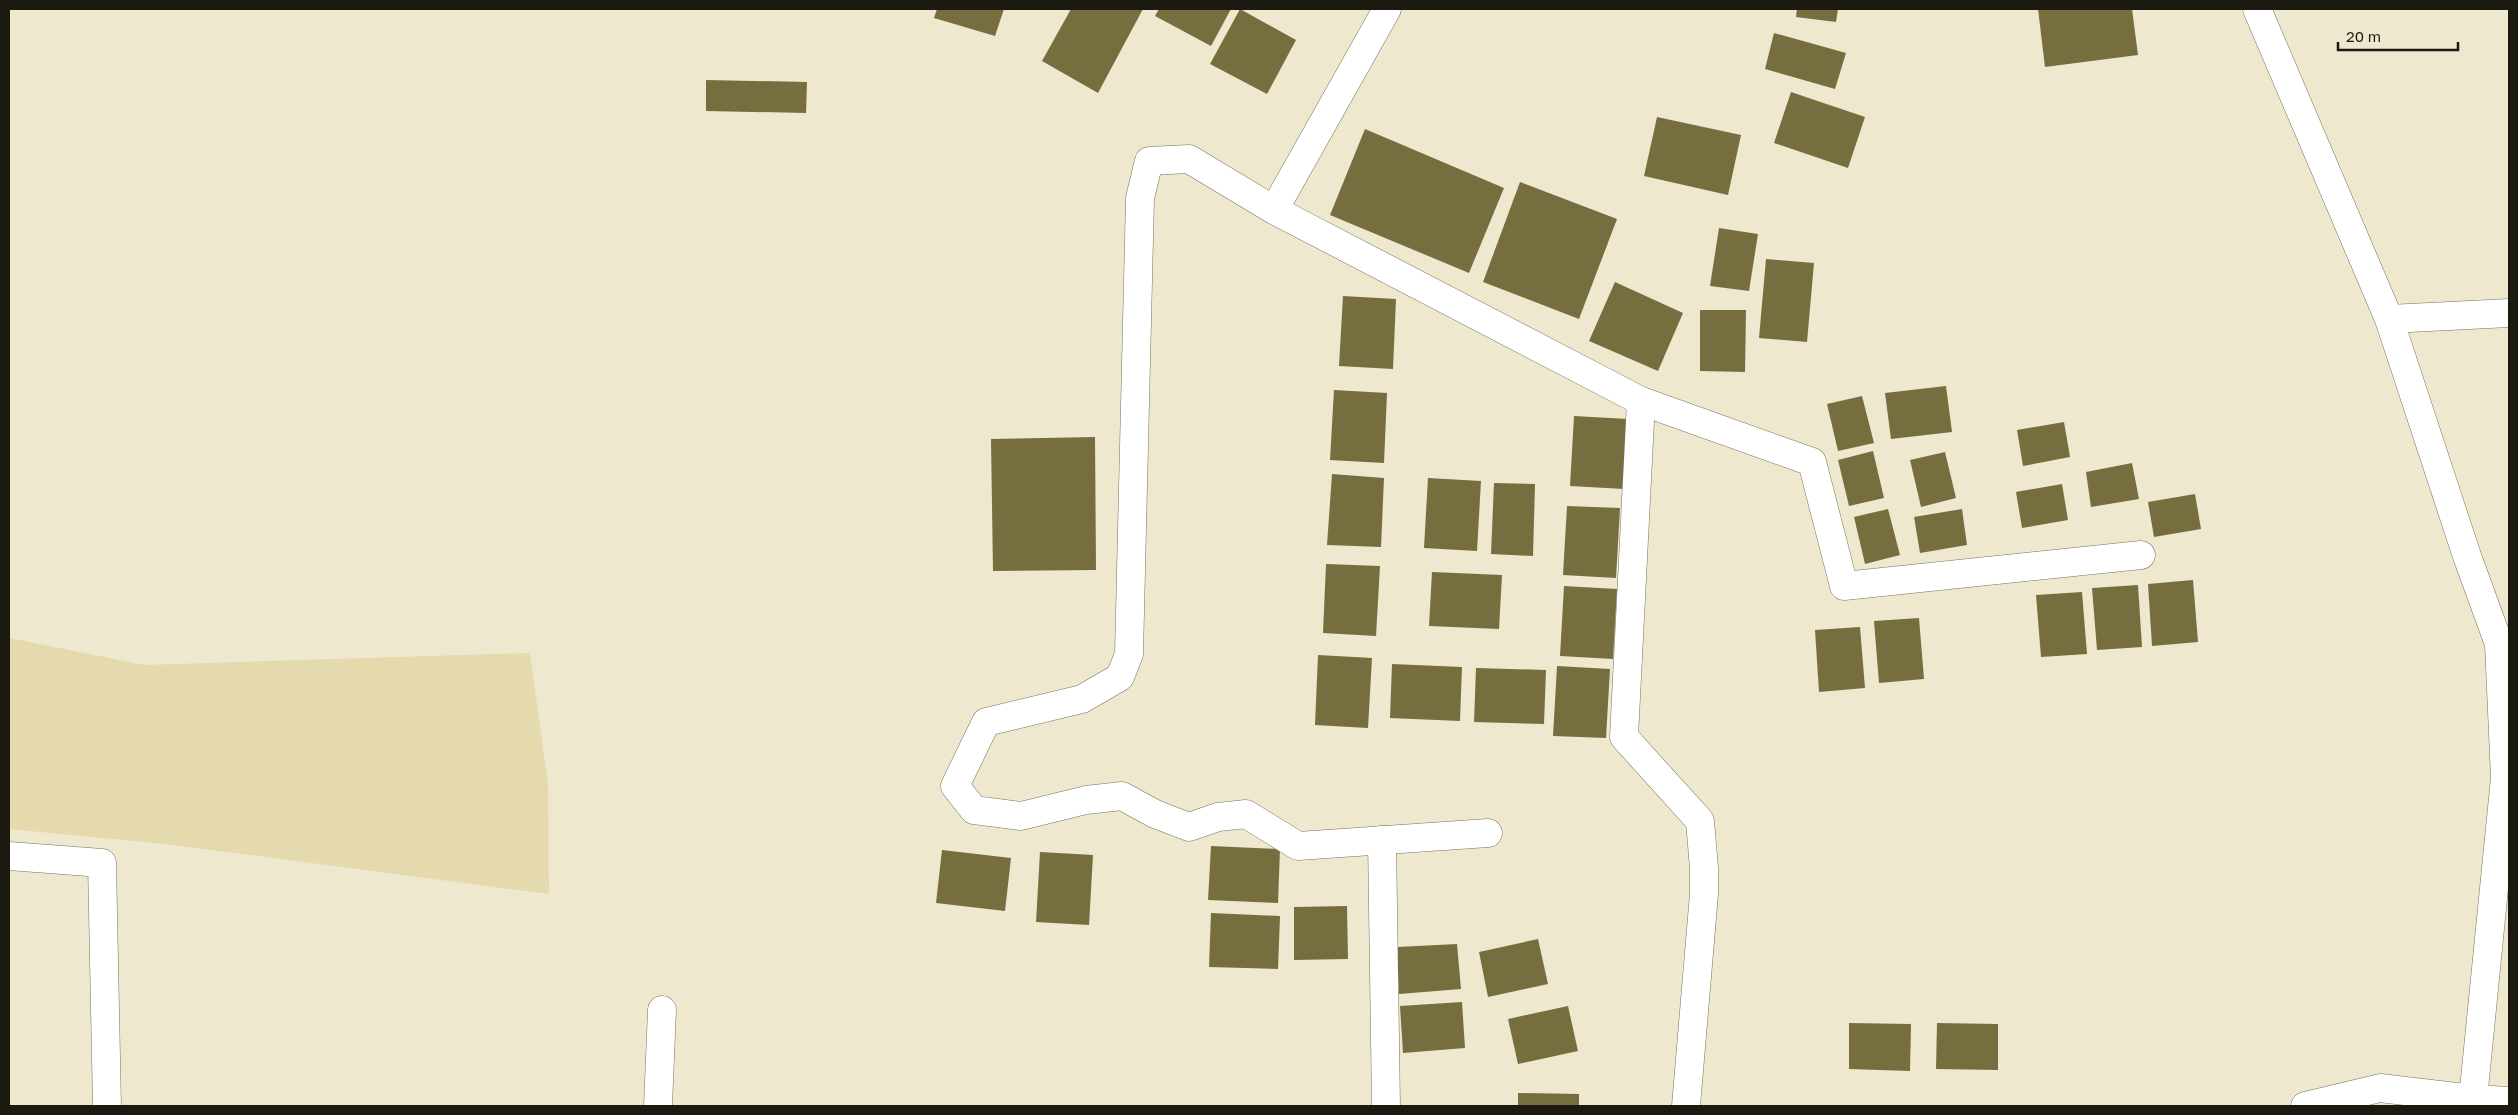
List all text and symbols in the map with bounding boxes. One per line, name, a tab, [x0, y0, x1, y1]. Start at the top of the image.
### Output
scale bar	[2338, 20, 2458, 52]
text: 20 m	[2346, 27, 2381, 45]

